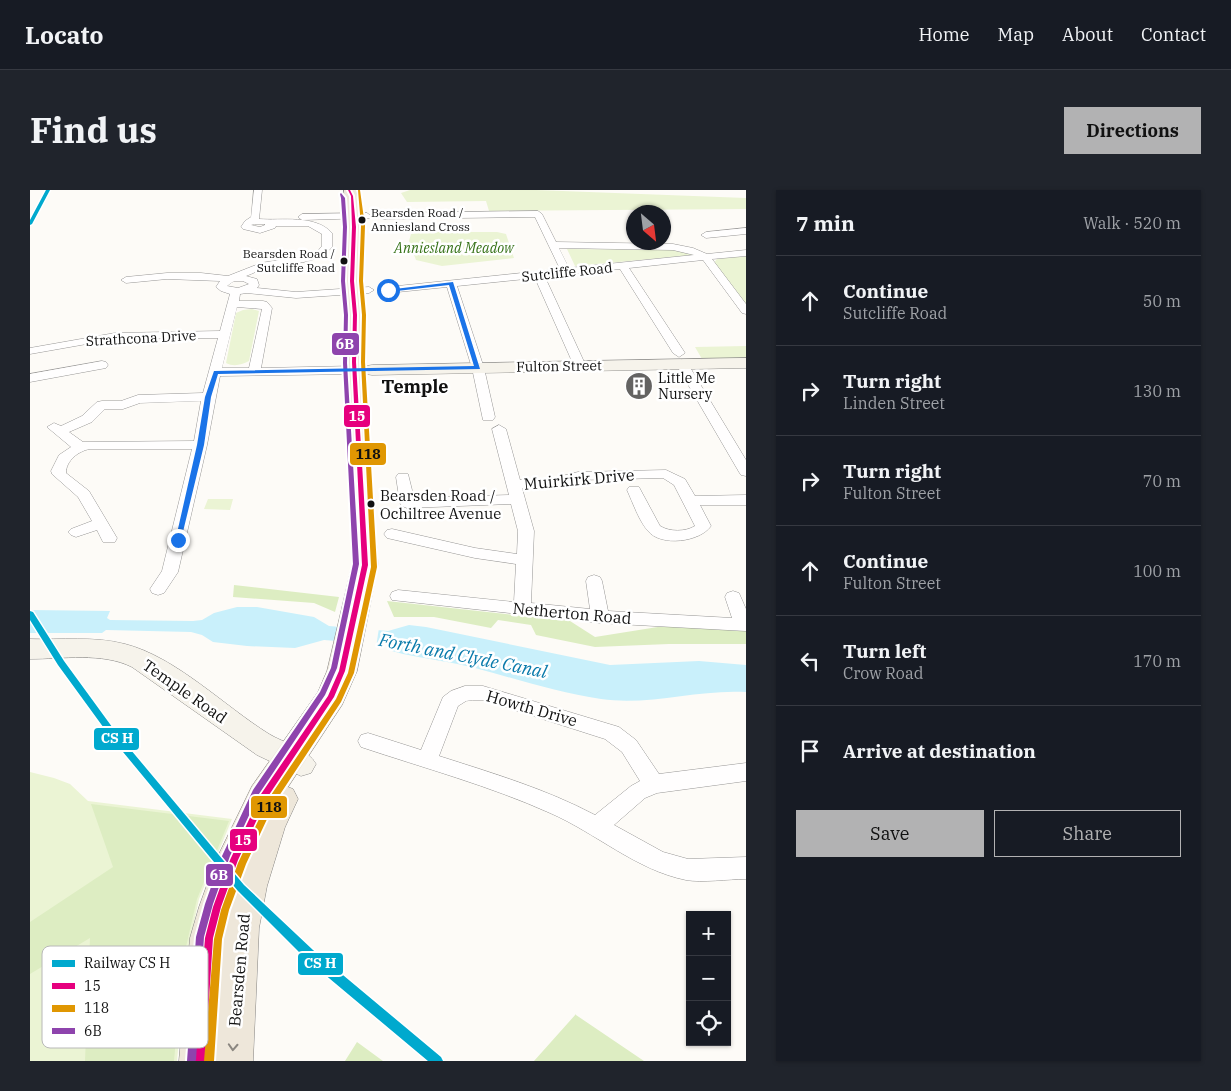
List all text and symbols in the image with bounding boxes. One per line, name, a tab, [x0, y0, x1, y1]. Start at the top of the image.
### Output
text: Locato	[25, 19, 103, 51]
text: Home	[918, 23, 970, 46]
text: Map	[998, 23, 1034, 46]
text: About	[1062, 23, 1113, 46]
text: Contact	[1141, 23, 1206, 46]
text: Find us	[30, 107, 157, 153]
button: Directions	[1064, 107, 1201, 154]
place label: Bearsden Road / Anniesland Cross	[371, 205, 470, 234]
north arrow	[626, 205, 671, 250]
text: 7 min	[796, 209, 855, 237]
text: Walk · 520 m	[1083, 213, 1181, 233]
marker: Bearsden Road / Anniesland Cross	[357, 215, 367, 225]
park label: Anniesland Meadow	[393, 239, 515, 257]
place label: Bearsden Road / Sutcliffe Road	[243, 246, 335, 275]
marker: Bearsden Road / Sutcliffe Road	[339, 256, 349, 266]
street label: Sutcliffe Road	[521, 258, 614, 286]
route start	[377, 279, 400, 302]
text: Continue	[843, 279, 928, 303]
icon: ahead	[796, 287, 824, 315]
text: 50 m	[1143, 291, 1181, 311]
text: Sutcliffe Road	[843, 303, 947, 323]
street label: Strathcona Drive	[85, 326, 197, 350]
line badge: 6B	[331, 332, 360, 356]
text: 6B	[336, 335, 354, 353]
street label: Fulton Street	[516, 356, 602, 376]
place label: Little Me Nursery	[658, 369, 715, 403]
text: Turn right	[843, 369, 941, 393]
building icon: Little Me Nursery	[624, 371, 654, 401]
district label: Temple	[381, 375, 449, 398]
icon: right	[796, 377, 824, 405]
text: 130 m	[1133, 381, 1181, 401]
text: Linden Street	[843, 393, 945, 413]
line badge: 15	[343, 404, 371, 428]
text: 15	[349, 407, 365, 425]
line badge: 118	[349, 442, 387, 466]
text: 118	[355, 445, 381, 463]
text: Turn right	[843, 459, 941, 483]
street label: Muirkirk Drive	[523, 464, 635, 494]
icon: right	[796, 467, 824, 495]
text: 70 m	[1143, 471, 1181, 491]
text: Fulton Street	[843, 483, 941, 503]
place label: Bearsden Road / Ochiltree Avenue	[380, 486, 501, 523]
marker: Bearsden Road / Ochiltree Avenue	[366, 499, 376, 509]
route end	[167, 529, 190, 552]
text: Continue	[843, 549, 928, 573]
icon: ahead	[796, 557, 824, 585]
text: 100 m	[1133, 561, 1181, 581]
text: Fulton Street	[843, 573, 941, 593]
street label: Netherton Road	[512, 598, 632, 628]
water label: Forth and Clyde Canal	[376, 628, 550, 683]
text: Turn left	[843, 639, 926, 663]
icon: left	[796, 647, 824, 675]
text: 170 m	[1133, 651, 1181, 671]
street label: Temple Road	[139, 655, 231, 728]
text: Crow Road	[843, 663, 923, 683]
street label: Howth Drive	[484, 685, 580, 731]
line badge: CS H	[93, 727, 140, 751]
text: CS H	[101, 729, 133, 747]
icon: arrive	[796, 737, 824, 765]
text: Arrive at destination	[843, 739, 1036, 763]
line badge: 118	[250, 795, 288, 819]
text: 118	[256, 798, 282, 816]
button: Save	[796, 810, 984, 857]
button: Share	[994, 810, 1181, 857]
line badge: 15	[229, 828, 258, 852]
text: 15	[235, 831, 251, 849]
line badge: 6B	[205, 863, 234, 887]
text: 6B	[210, 866, 228, 884]
map controls	[686, 911, 731, 1046]
button: +	[686, 911, 731, 956]
street label: Bearsden Road	[224, 912, 254, 1027]
legend	[42, 946, 208, 1048]
line badge: CS H	[297, 952, 344, 976]
text: Railway CS H	[84, 954, 170, 972]
text: CS H	[304, 954, 336, 972]
button: −	[686, 956, 731, 1001]
text: 15	[84, 977, 101, 995]
text: 118	[84, 999, 109, 1017]
button: locate	[686, 1001, 731, 1046]
text: 6B	[84, 1022, 102, 1040]
one-way arrow	[227, 1043, 238, 1051]

